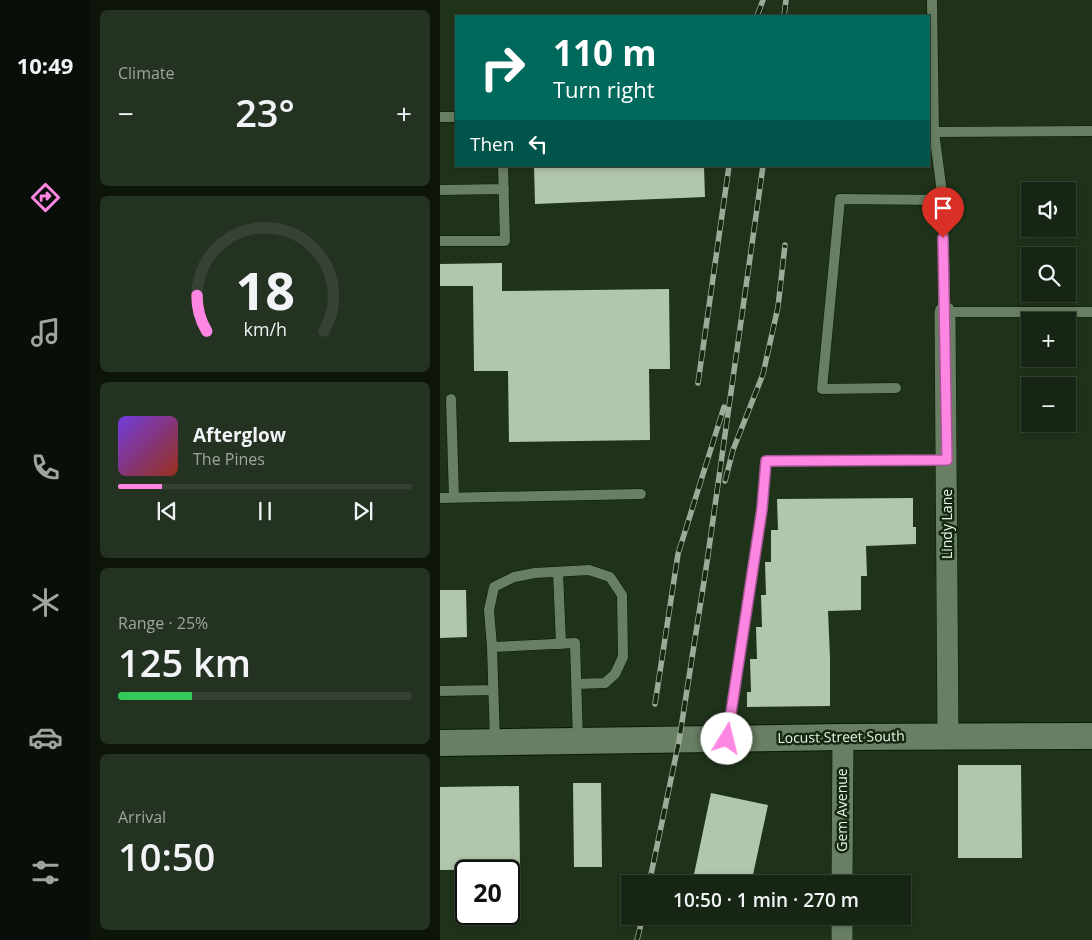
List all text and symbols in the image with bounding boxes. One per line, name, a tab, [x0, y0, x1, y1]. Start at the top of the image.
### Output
text: 110 m	[553, 29, 657, 76]
icon: right	[470, 35, 535, 100]
text: 10:49	[17, 50, 73, 80]
text: Climate	[118, 62, 175, 84]
text: Turn right	[553, 74, 655, 104]
text: 23°	[235, 86, 295, 138]
text: −	[118, 94, 134, 132]
text: +	[396, 94, 412, 132]
icon: left	[524, 130, 552, 158]
text: Then	[470, 131, 514, 157]
icon: directions	[28, 180, 63, 215]
map controls	[1021, 182, 1076, 432]
button: sound	[1021, 182, 1076, 237]
pin	[922, 187, 964, 238]
icon: arrive	[929, 194, 957, 222]
button: search	[1021, 247, 1076, 302]
text: 18	[235, 254, 295, 325]
button: +	[1021, 312, 1076, 367]
icon: music	[28, 315, 63, 350]
text: km/h	[243, 317, 287, 341]
button: −	[1021, 377, 1076, 432]
text: Afterglow	[193, 422, 286, 448]
text: The Pines	[193, 448, 265, 470]
icon: phone	[28, 450, 63, 485]
street label: Lindy Lane	[937, 489, 956, 559]
icon: previous	[153, 497, 181, 525]
icon: pause	[251, 497, 279, 525]
icon: next	[349, 497, 377, 525]
icon: climate	[28, 585, 63, 620]
text: Range · 25%	[118, 612, 208, 634]
text: 125 km	[118, 636, 251, 688]
position arrow	[700, 712, 752, 764]
icon: car	[28, 720, 63, 755]
street label: Locust Street South	[777, 726, 905, 747]
street label: Gem Avenue	[832, 768, 851, 852]
text: Arrival	[118, 806, 166, 828]
text: 10:50	[118, 830, 215, 882]
icon: filters	[28, 855, 63, 890]
speed limit sign: 20	[455, 860, 520, 925]
text: 10:50 · 1 min · 270 m	[673, 887, 859, 913]

